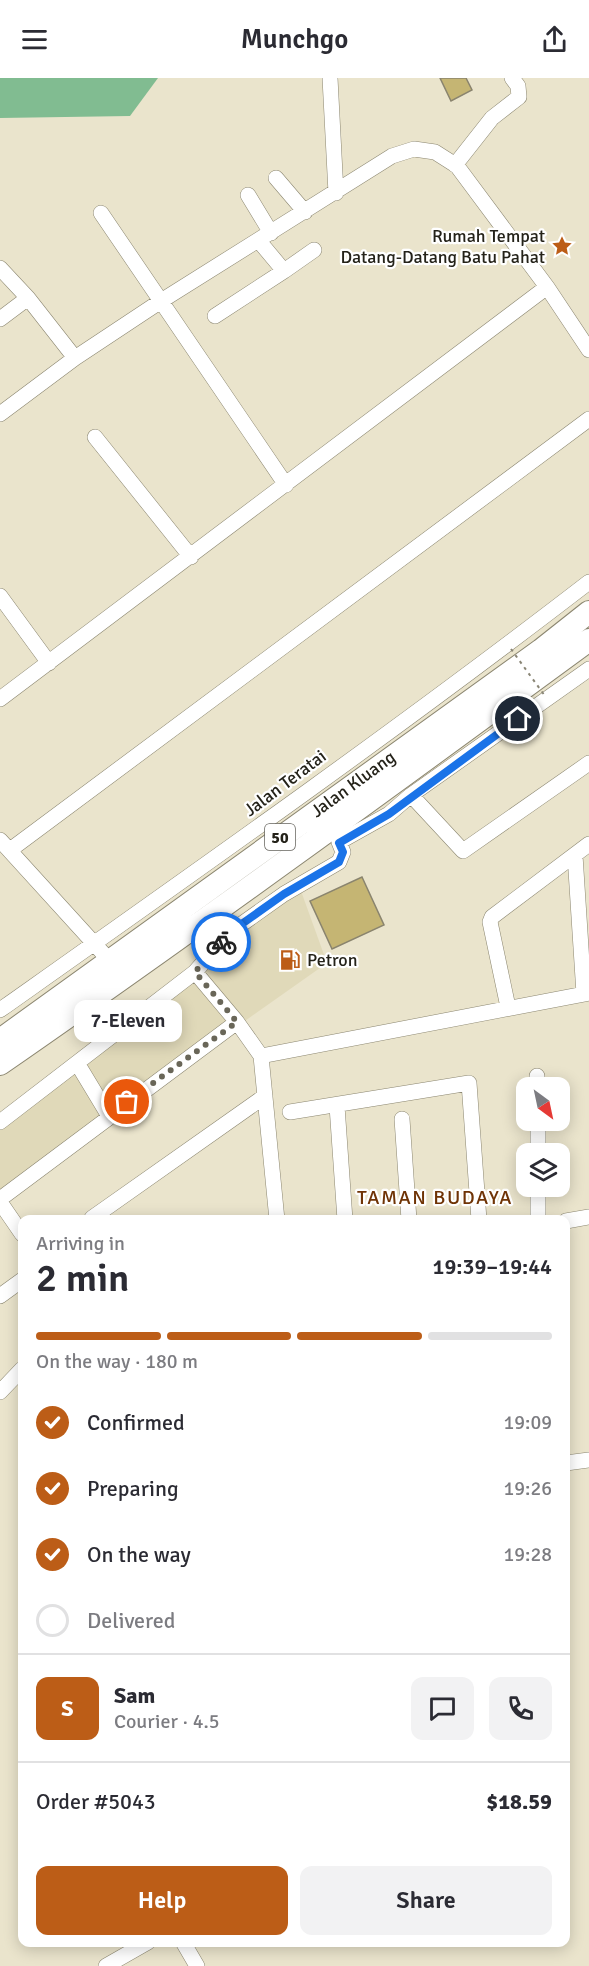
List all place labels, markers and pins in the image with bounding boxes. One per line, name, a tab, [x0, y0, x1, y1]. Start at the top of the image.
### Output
place label: Rumah Tempat Datang-Datang Batu Pahat	[340, 225, 545, 268]
place icon: Rumah Tempat Datang-Datang Batu Pahat	[550, 234, 574, 258]
pin	[492, 693, 543, 744]
fuel station icon: Petron	[278, 948, 302, 972]
place label: Petron	[307, 949, 358, 971]
callout: 7-Eleven	[73, 1000, 181, 1042]
pin	[101, 1076, 152, 1127]

